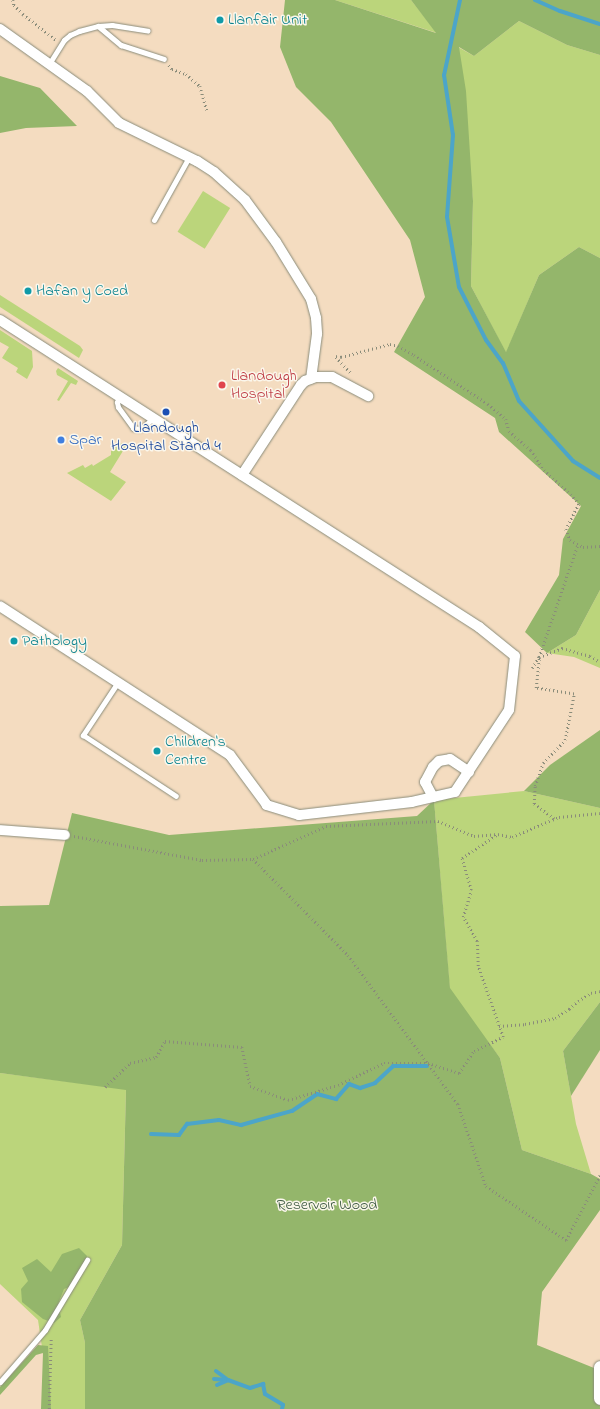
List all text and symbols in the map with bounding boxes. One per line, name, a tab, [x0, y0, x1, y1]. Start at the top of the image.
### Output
place label: Llanfair Unit	[228, 10, 307, 30]
marker: Llanfair Unit	[215, 15, 225, 25]
place label: Hafan y Coed	[36, 281, 128, 301]
marker: Hafan y Coed	[23, 286, 33, 296]
place label: Llandough Hospital	[231, 366, 297, 404]
marker: Llandough Hospital	[216, 379, 228, 391]
marker: Llandough Hospital Stand 4	[161, 407, 171, 417]
place label: Llandough Hospital Stand 4	[111, 418, 221, 456]
place label: Spar	[69, 430, 102, 450]
marker: Spar	[56, 435, 66, 445]
place label: Pathology	[22, 631, 87, 651]
marker: Pathology	[9, 636, 19, 646]
place label: Children's Centre	[165, 732, 226, 770]
marker: Children's Centre	[152, 746, 162, 756]
park label: Reservoir Wood	[277, 1195, 377, 1215]

